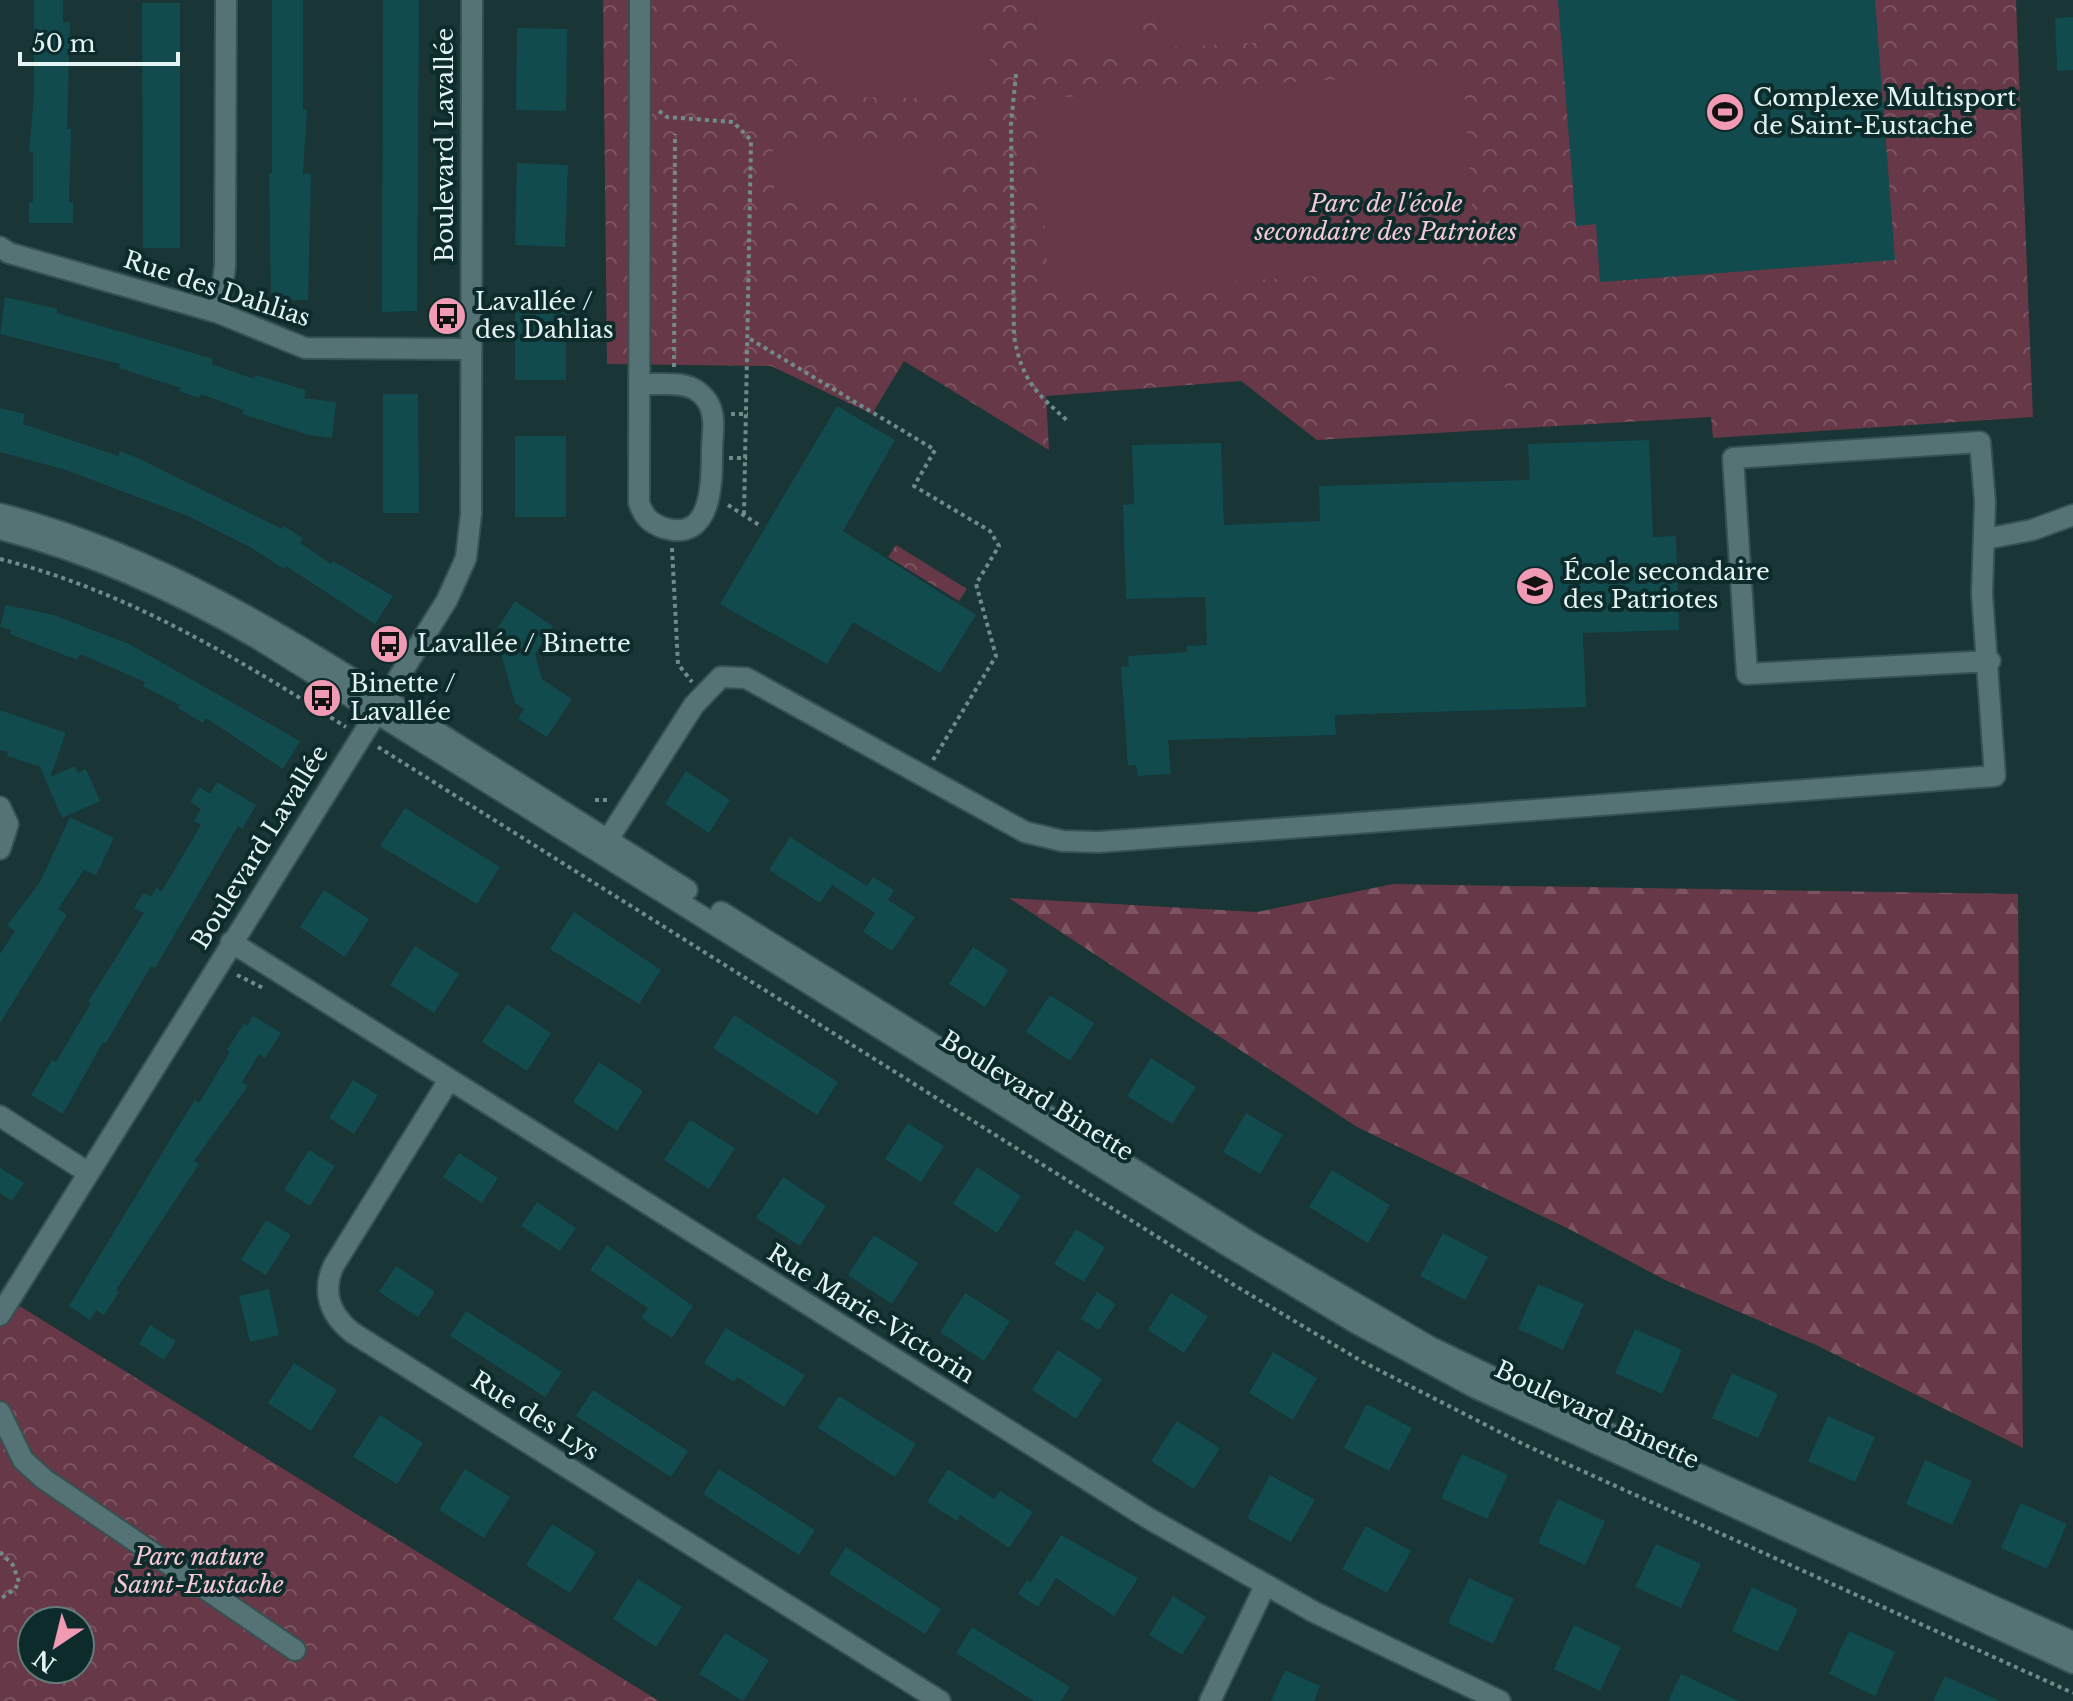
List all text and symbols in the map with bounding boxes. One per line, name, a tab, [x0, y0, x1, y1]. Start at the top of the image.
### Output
scale bar	[20, 16, 178, 66]
street label: Boulevard Lavallée	[430, 28, 459, 262]
text: 50 m	[32, 29, 96, 58]
place label: Complexe Multisport de Saint-Eustache	[1753, 83, 2016, 140]
sports icon: Complexe Multisport de Saint-Eustache	[1704, 91, 1746, 133]
park label: Parc de l'école secondaire des Patriotes	[1254, 189, 1517, 246]
street label: Rue des Dahlias	[120, 245, 314, 332]
place label: Lavallée / des Dahlias	[475, 287, 614, 344]
bus stop icon: Lavallée / des Dahlias	[426, 295, 468, 337]
place label: École secondaire des Patriotes	[1563, 557, 1770, 614]
school or university icon: École secondaire des Patriotes	[1514, 565, 1556, 607]
bus stop icon: Lavallée / Binette	[368, 623, 410, 665]
place label: Lavallée / Binette	[417, 629, 631, 658]
place label: Binette / Lavallée	[350, 669, 456, 726]
bus stop icon: Binette / Lavallée	[301, 677, 343, 719]
street label: Boulevard Lavallée	[185, 740, 334, 954]
street label: Boulevard Binette	[935, 1024, 1139, 1167]
street label: Rue Marie-Victorin	[762, 1238, 980, 1389]
street label: Boulevard Binette	[1490, 1354, 1704, 1475]
street label: Rue des Lys	[466, 1365, 604, 1466]
park label: Parc nature Saint-Eustache	[114, 1542, 284, 1599]
north arrow	[16, 1605, 96, 1685]
text: N	[28, 1644, 61, 1678]

